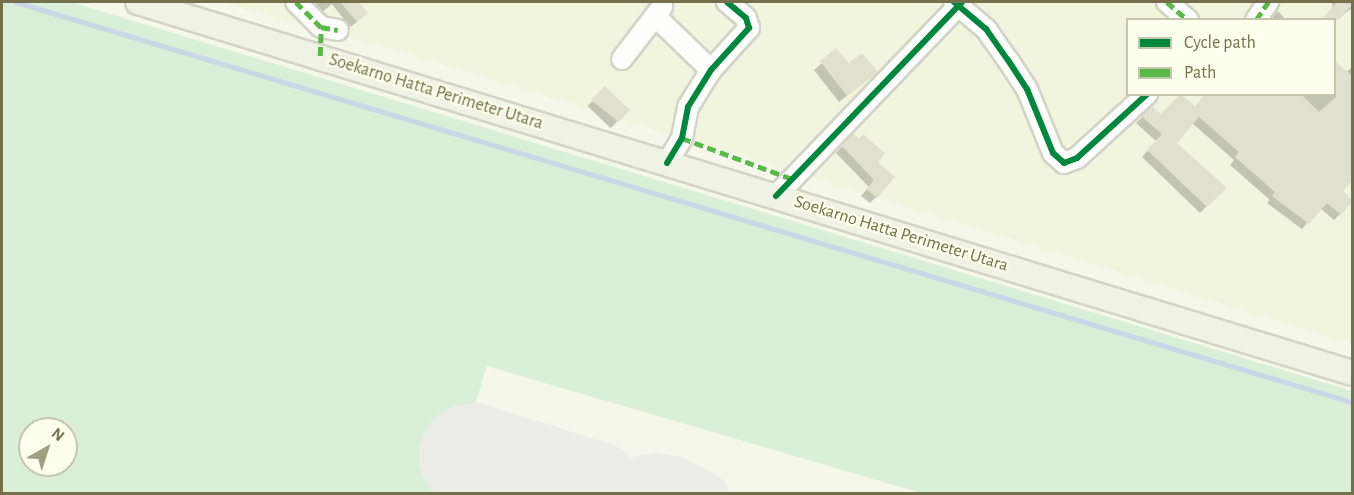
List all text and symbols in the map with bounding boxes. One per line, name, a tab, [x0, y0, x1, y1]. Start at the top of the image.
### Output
legend	[1126, 18, 1336, 96]
text: Cycle path	[1184, 34, 1256, 52]
street label: Soekarno Hatta Perimeter Utara	[326, 49, 546, 135]
text: Path	[1184, 64, 1216, 82]
street label: Soekarno Hatta Perimeter Utara	[791, 191, 1011, 277]
north arrow	[18, 417, 78, 477]
text: N	[49, 425, 67, 444]

